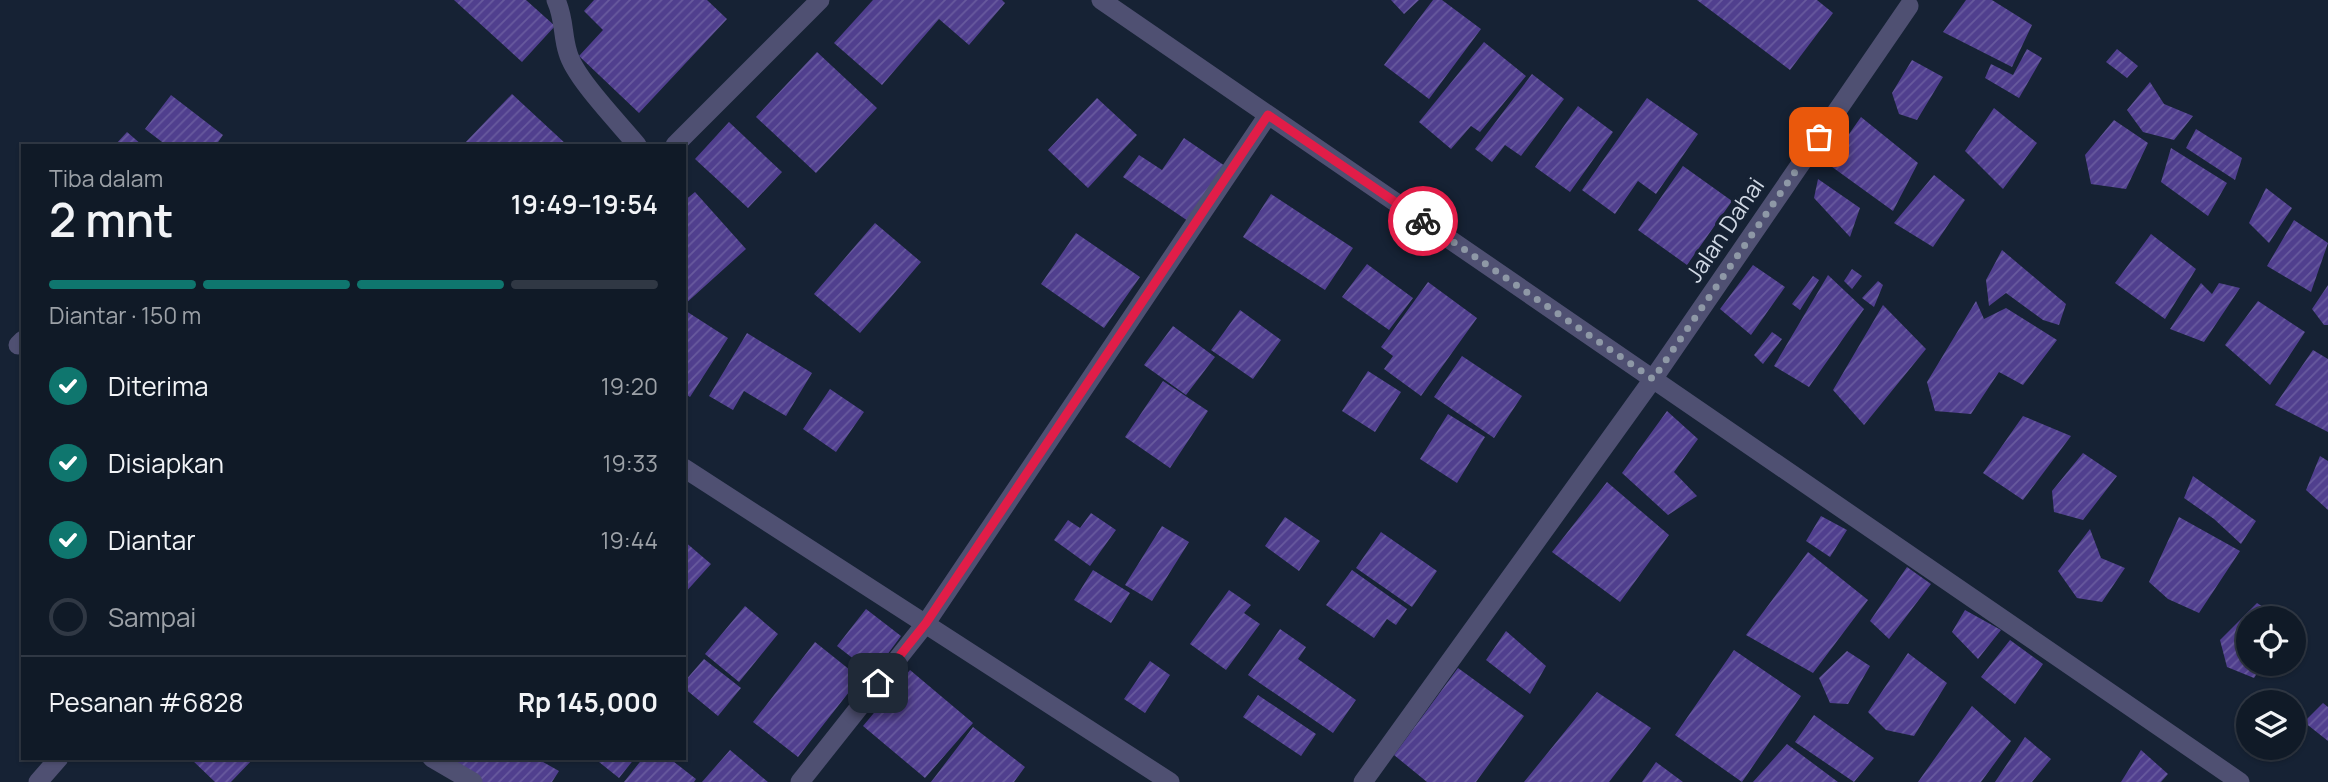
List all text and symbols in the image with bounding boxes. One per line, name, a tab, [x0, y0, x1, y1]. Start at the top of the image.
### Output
pin	[1789, 107, 1849, 167]
icon: bag	[1800, 118, 1838, 156]
text: Tiba dalam	[49, 162, 163, 194]
street label: Jalan Dahai	[1677, 171, 1771, 288]
text: 19:49–19:54	[511, 186, 658, 222]
courier	[1388, 186, 1458, 256]
text: 2 mnt	[49, 188, 174, 251]
icon: bike	[1404, 202, 1442, 240]
text: Diantar · 150 m	[49, 299, 201, 331]
icon: check	[49, 367, 87, 405]
text: Diterima	[108, 368, 209, 404]
text: 19:20	[601, 370, 658, 402]
icon: check	[49, 444, 87, 482]
text: Disiapkan	[108, 445, 224, 481]
text: 19:33	[602, 447, 658, 479]
icon: check	[49, 521, 87, 559]
text: Diantar	[108, 522, 196, 558]
text: 19:44	[601, 524, 658, 556]
text: Sampai	[108, 599, 196, 635]
map controls	[2236, 606, 2306, 760]
button: locate	[2236, 606, 2306, 676]
pin	[848, 653, 908, 713]
icon: home	[859, 664, 897, 702]
text: Pesanan #6828	[49, 684, 244, 720]
text: Rp 145,000	[518, 684, 658, 720]
button: layers	[2236, 690, 2306, 760]

